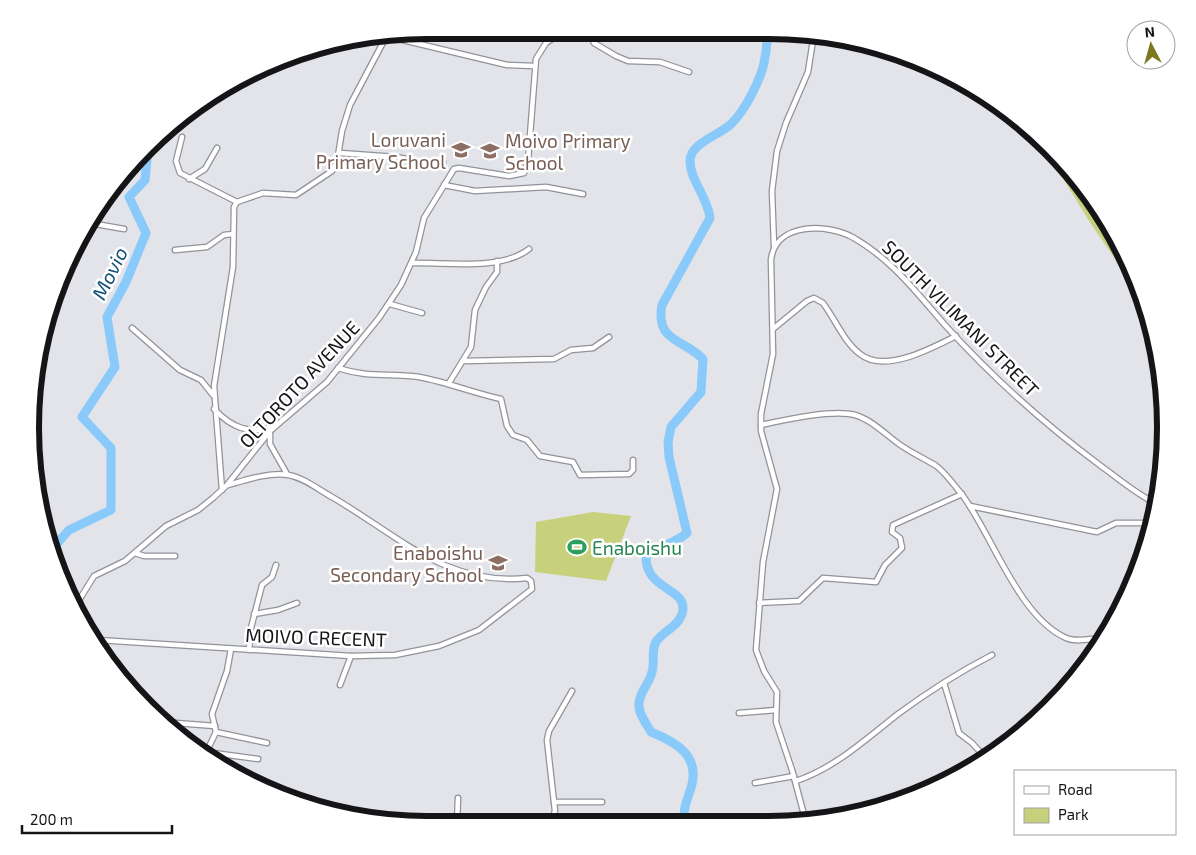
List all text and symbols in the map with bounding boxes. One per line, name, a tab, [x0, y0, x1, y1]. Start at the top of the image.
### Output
north arrow	[1126, 20, 1176, 70]
text: N	[1144, 23, 1156, 41]
place label: Loruvani Primary School	[316, 128, 446, 173]
place label: Moivo Primary School	[505, 129, 630, 174]
school or university icon: Loruvani Primary School	[450, 139, 472, 161]
school or university icon: Moivo Primary School	[479, 140, 501, 162]
street label: SOUTH VILIMANI STREET	[878, 235, 1044, 401]
water label: Movio	[86, 243, 132, 303]
street label: OLTOROTO AVENUE	[234, 316, 364, 452]
sports icon: Enaboishu	[566, 536, 588, 558]
place label: Enaboishu	[592, 536, 682, 559]
place label: Enaboishu Secondary School	[330, 541, 483, 586]
school or university icon: Enaboishu Secondary School	[487, 552, 509, 574]
street label: MOIVO CRECENT	[245, 623, 387, 651]
legend	[1014, 770, 1176, 835]
text: Road	[1058, 780, 1093, 798]
scale bar	[22, 802, 172, 834]
text: Park	[1058, 805, 1089, 823]
text: 200 m	[30, 810, 73, 828]

